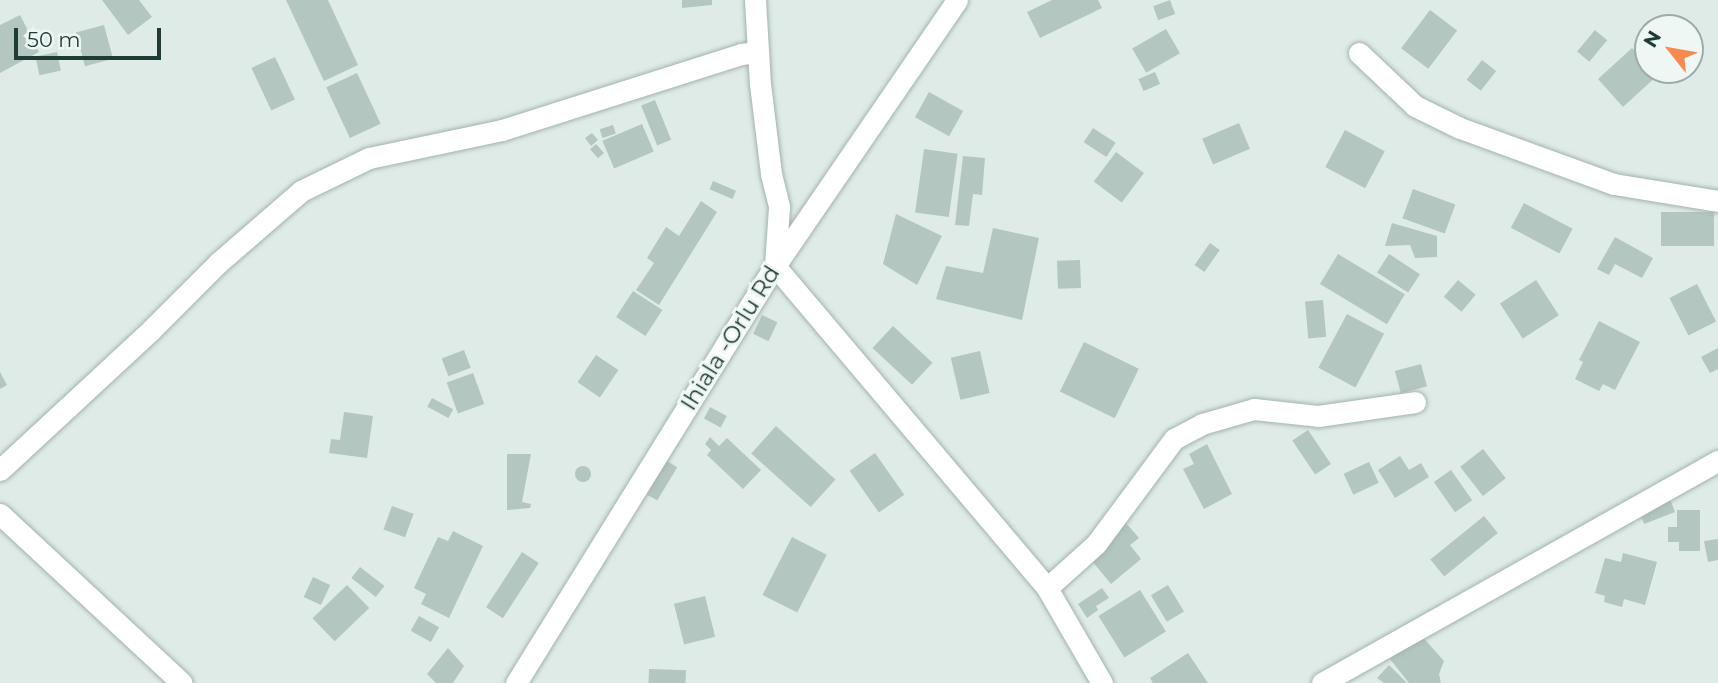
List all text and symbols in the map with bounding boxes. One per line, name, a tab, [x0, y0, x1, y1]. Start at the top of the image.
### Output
scale bar	[18, 14, 164, 58]
north arrow	[1634, 14, 1704, 84]
text: N	[1638, 26, 1666, 51]
text: 50 m	[27, 27, 81, 52]
street label: Ihiala -Orlu Rd	[675, 261, 785, 415]

